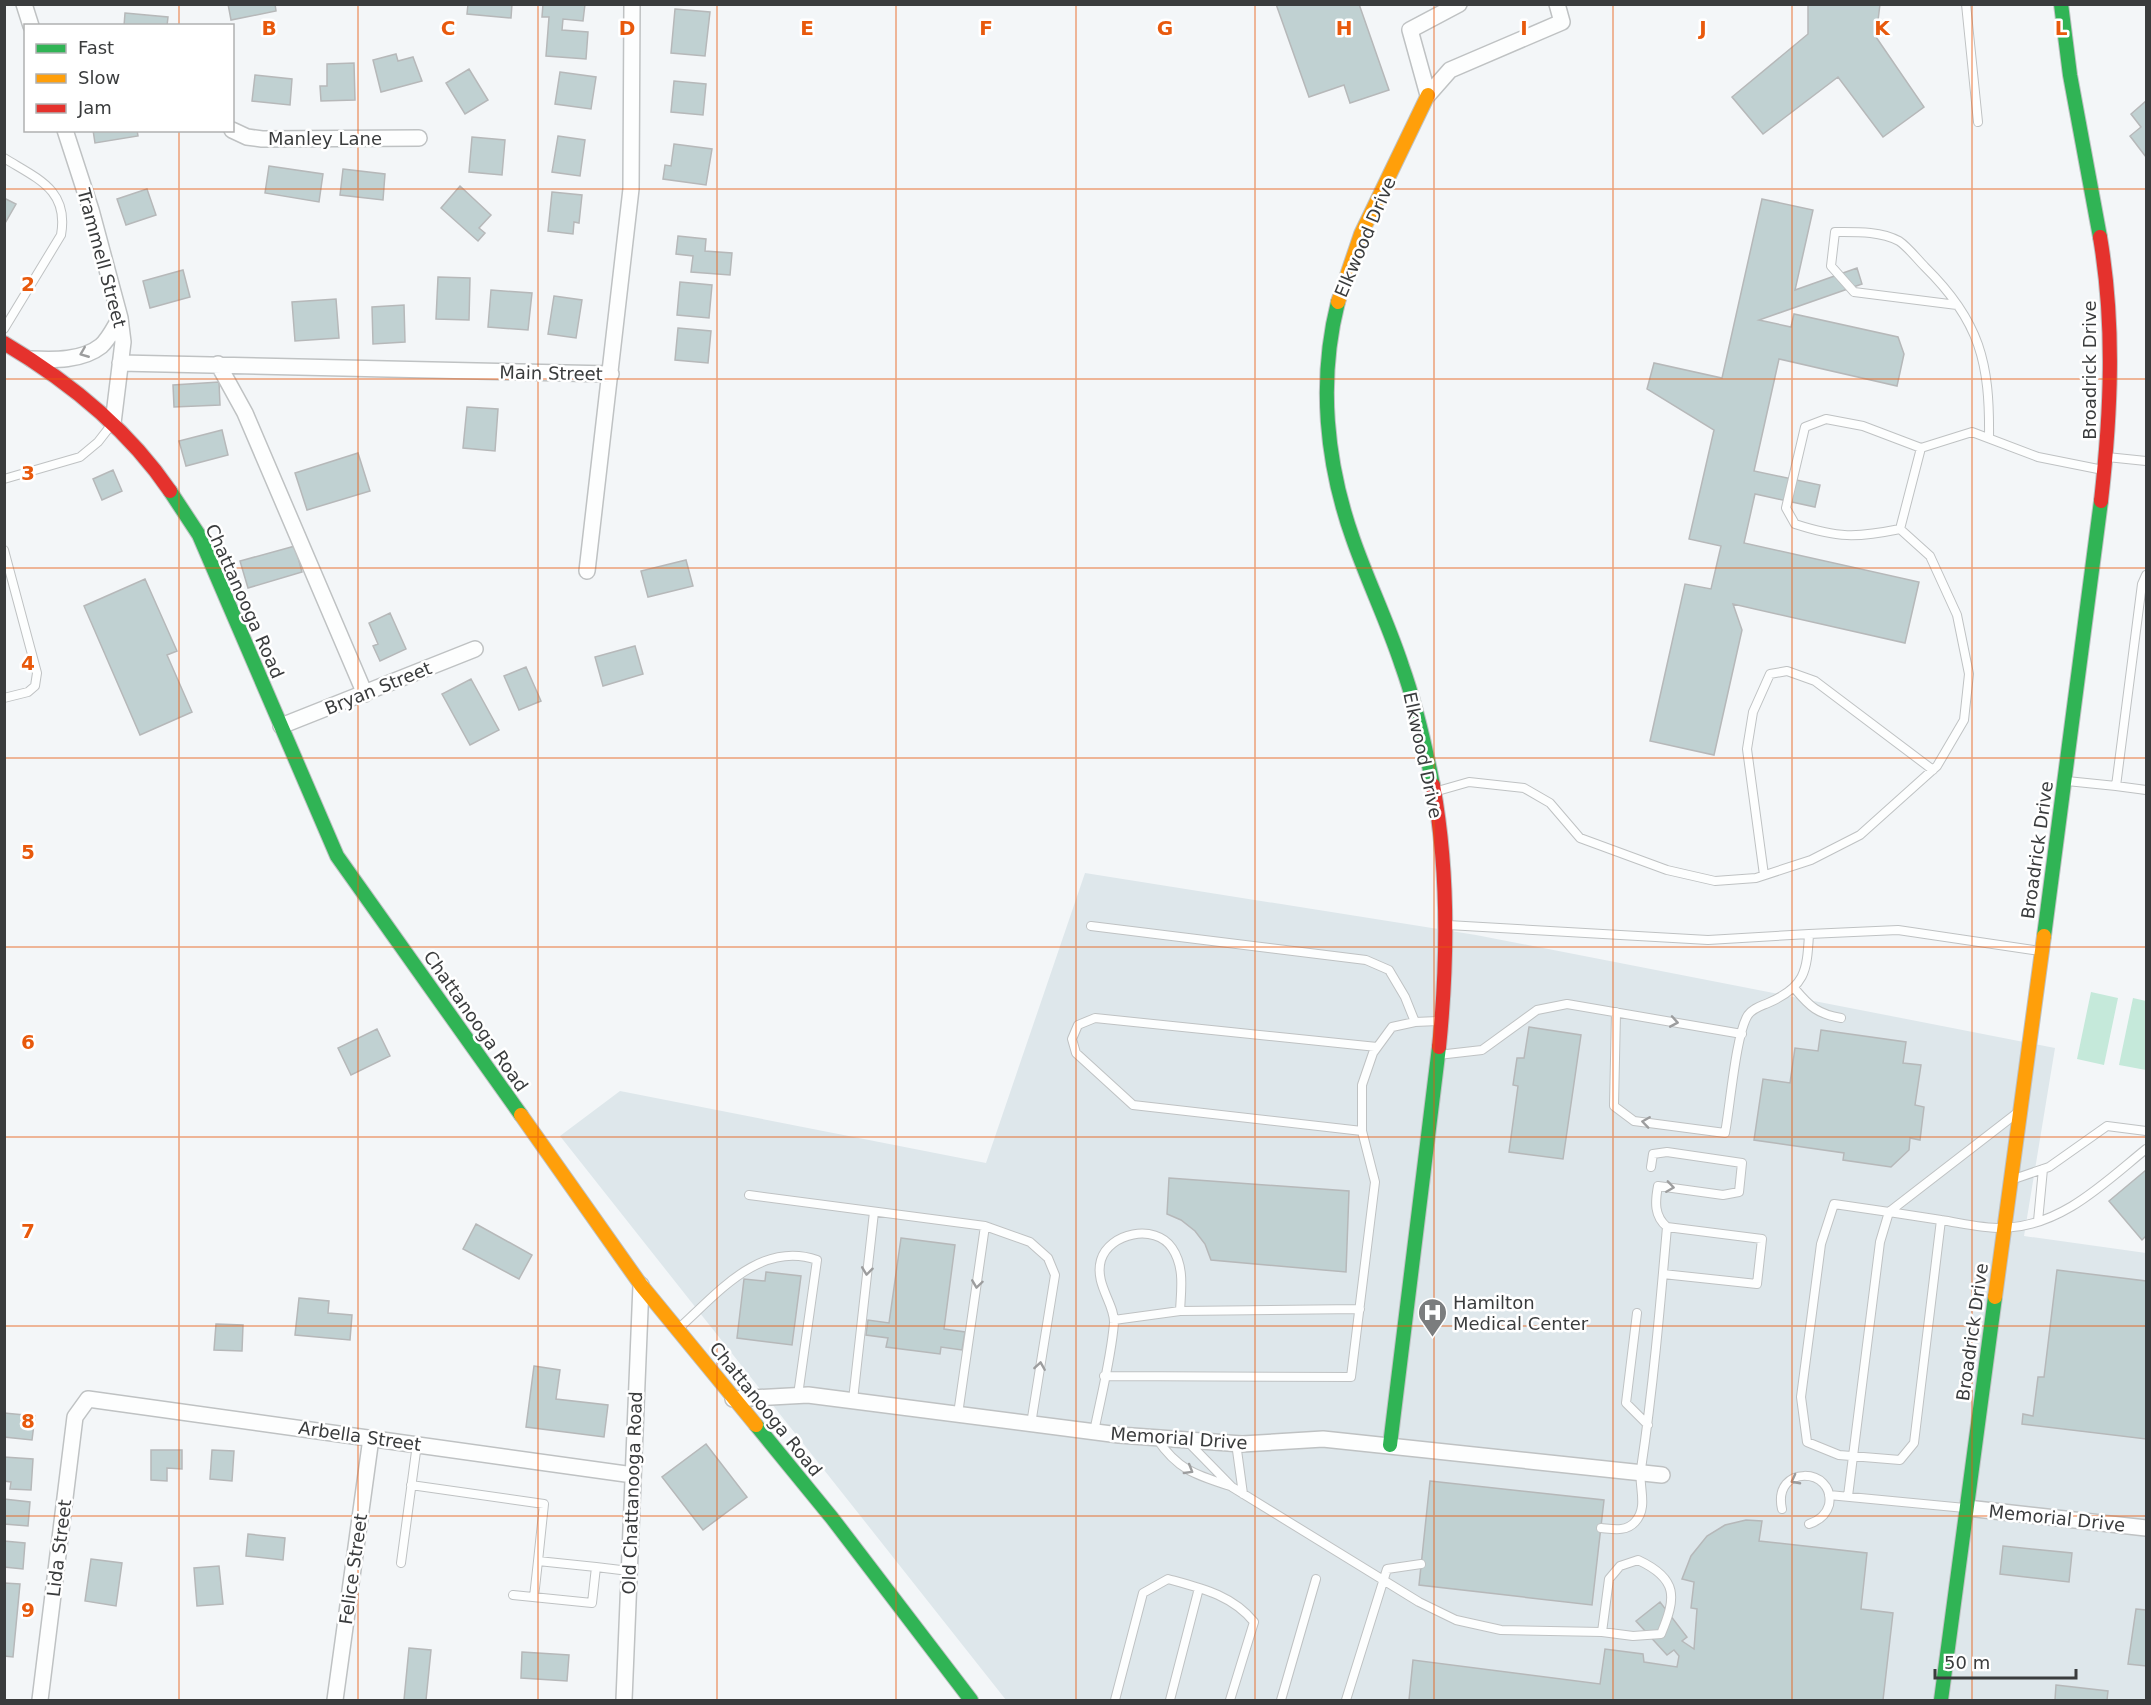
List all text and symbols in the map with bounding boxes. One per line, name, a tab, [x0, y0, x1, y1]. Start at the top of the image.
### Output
text: B	[261, 16, 277, 40]
text: C	[441, 16, 455, 40]
text: D	[619, 16, 635, 40]
text: E	[800, 16, 814, 40]
text: F	[979, 16, 993, 40]
text: G	[1157, 16, 1173, 40]
text: H	[1336, 16, 1352, 40]
text: I	[1520, 16, 1528, 40]
text: J	[1697, 16, 1707, 40]
text: K	[1874, 16, 1891, 40]
text: L	[2055, 16, 2068, 40]
legend	[24, 24, 234, 132]
text: Fast	[78, 37, 114, 58]
text: Slow	[78, 67, 120, 88]
text: Jam	[77, 97, 112, 118]
street label: Manley Lane	[268, 128, 382, 149]
street label: Elkwood Drive	[1330, 174, 1400, 300]
street label: Trammell Street	[73, 185, 131, 330]
text: 2	[21, 272, 35, 296]
street label: Broadrick Drive	[2079, 300, 2100, 440]
one-way arrow	[79, 346, 89, 359]
street label: Main Street	[499, 362, 603, 384]
text: 3	[21, 461, 35, 485]
street label: Chattanooga Road	[201, 520, 289, 682]
text: 4	[21, 651, 35, 675]
street label: Bryan Street	[322, 657, 434, 719]
street label: Elkwood Drive	[1399, 690, 1447, 820]
street label: Broadrick Drive	[2017, 780, 2057, 920]
text: 5	[21, 840, 35, 864]
street label: Chattanooga Road	[420, 947, 532, 1095]
one-way arrow	[1668, 1015, 1678, 1028]
text: 6	[21, 1030, 35, 1054]
one-way arrow	[1641, 1117, 1650, 1129]
one-way arrow	[1665, 1181, 1674, 1193]
text: 7	[21, 1219, 35, 1243]
street label: Broadrick Drive	[1952, 1262, 1992, 1402]
one-way arrow	[862, 1266, 874, 1275]
one-way arrow	[972, 1280, 984, 1289]
place label: Hamilton Medical Center	[1453, 1292, 1589, 1334]
hospital icon: Hamilton Medical Center	[1416, 1296, 1448, 1338]
street label: Chattanooga Road	[705, 1338, 827, 1480]
one-way arrow	[1034, 1361, 1046, 1370]
street label: Old Chattanooga Road	[618, 1391, 646, 1595]
text: 8	[21, 1409, 35, 1433]
street label: Arbella Street	[297, 1417, 423, 1455]
street label: Memorial Drive	[1110, 1423, 1248, 1453]
one-way arrow	[1183, 1462, 1193, 1474]
one-way arrow	[1791, 1473, 1801, 1484]
street label: Lida Street	[43, 1498, 75, 1598]
street label: Memorial Drive	[1988, 1500, 2126, 1536]
street label: Felice Street	[335, 1512, 371, 1626]
text: 9	[21, 1598, 35, 1622]
scale bar	[1935, 1642, 2076, 1680]
text: 50 m	[1944, 1652, 1990, 1673]

